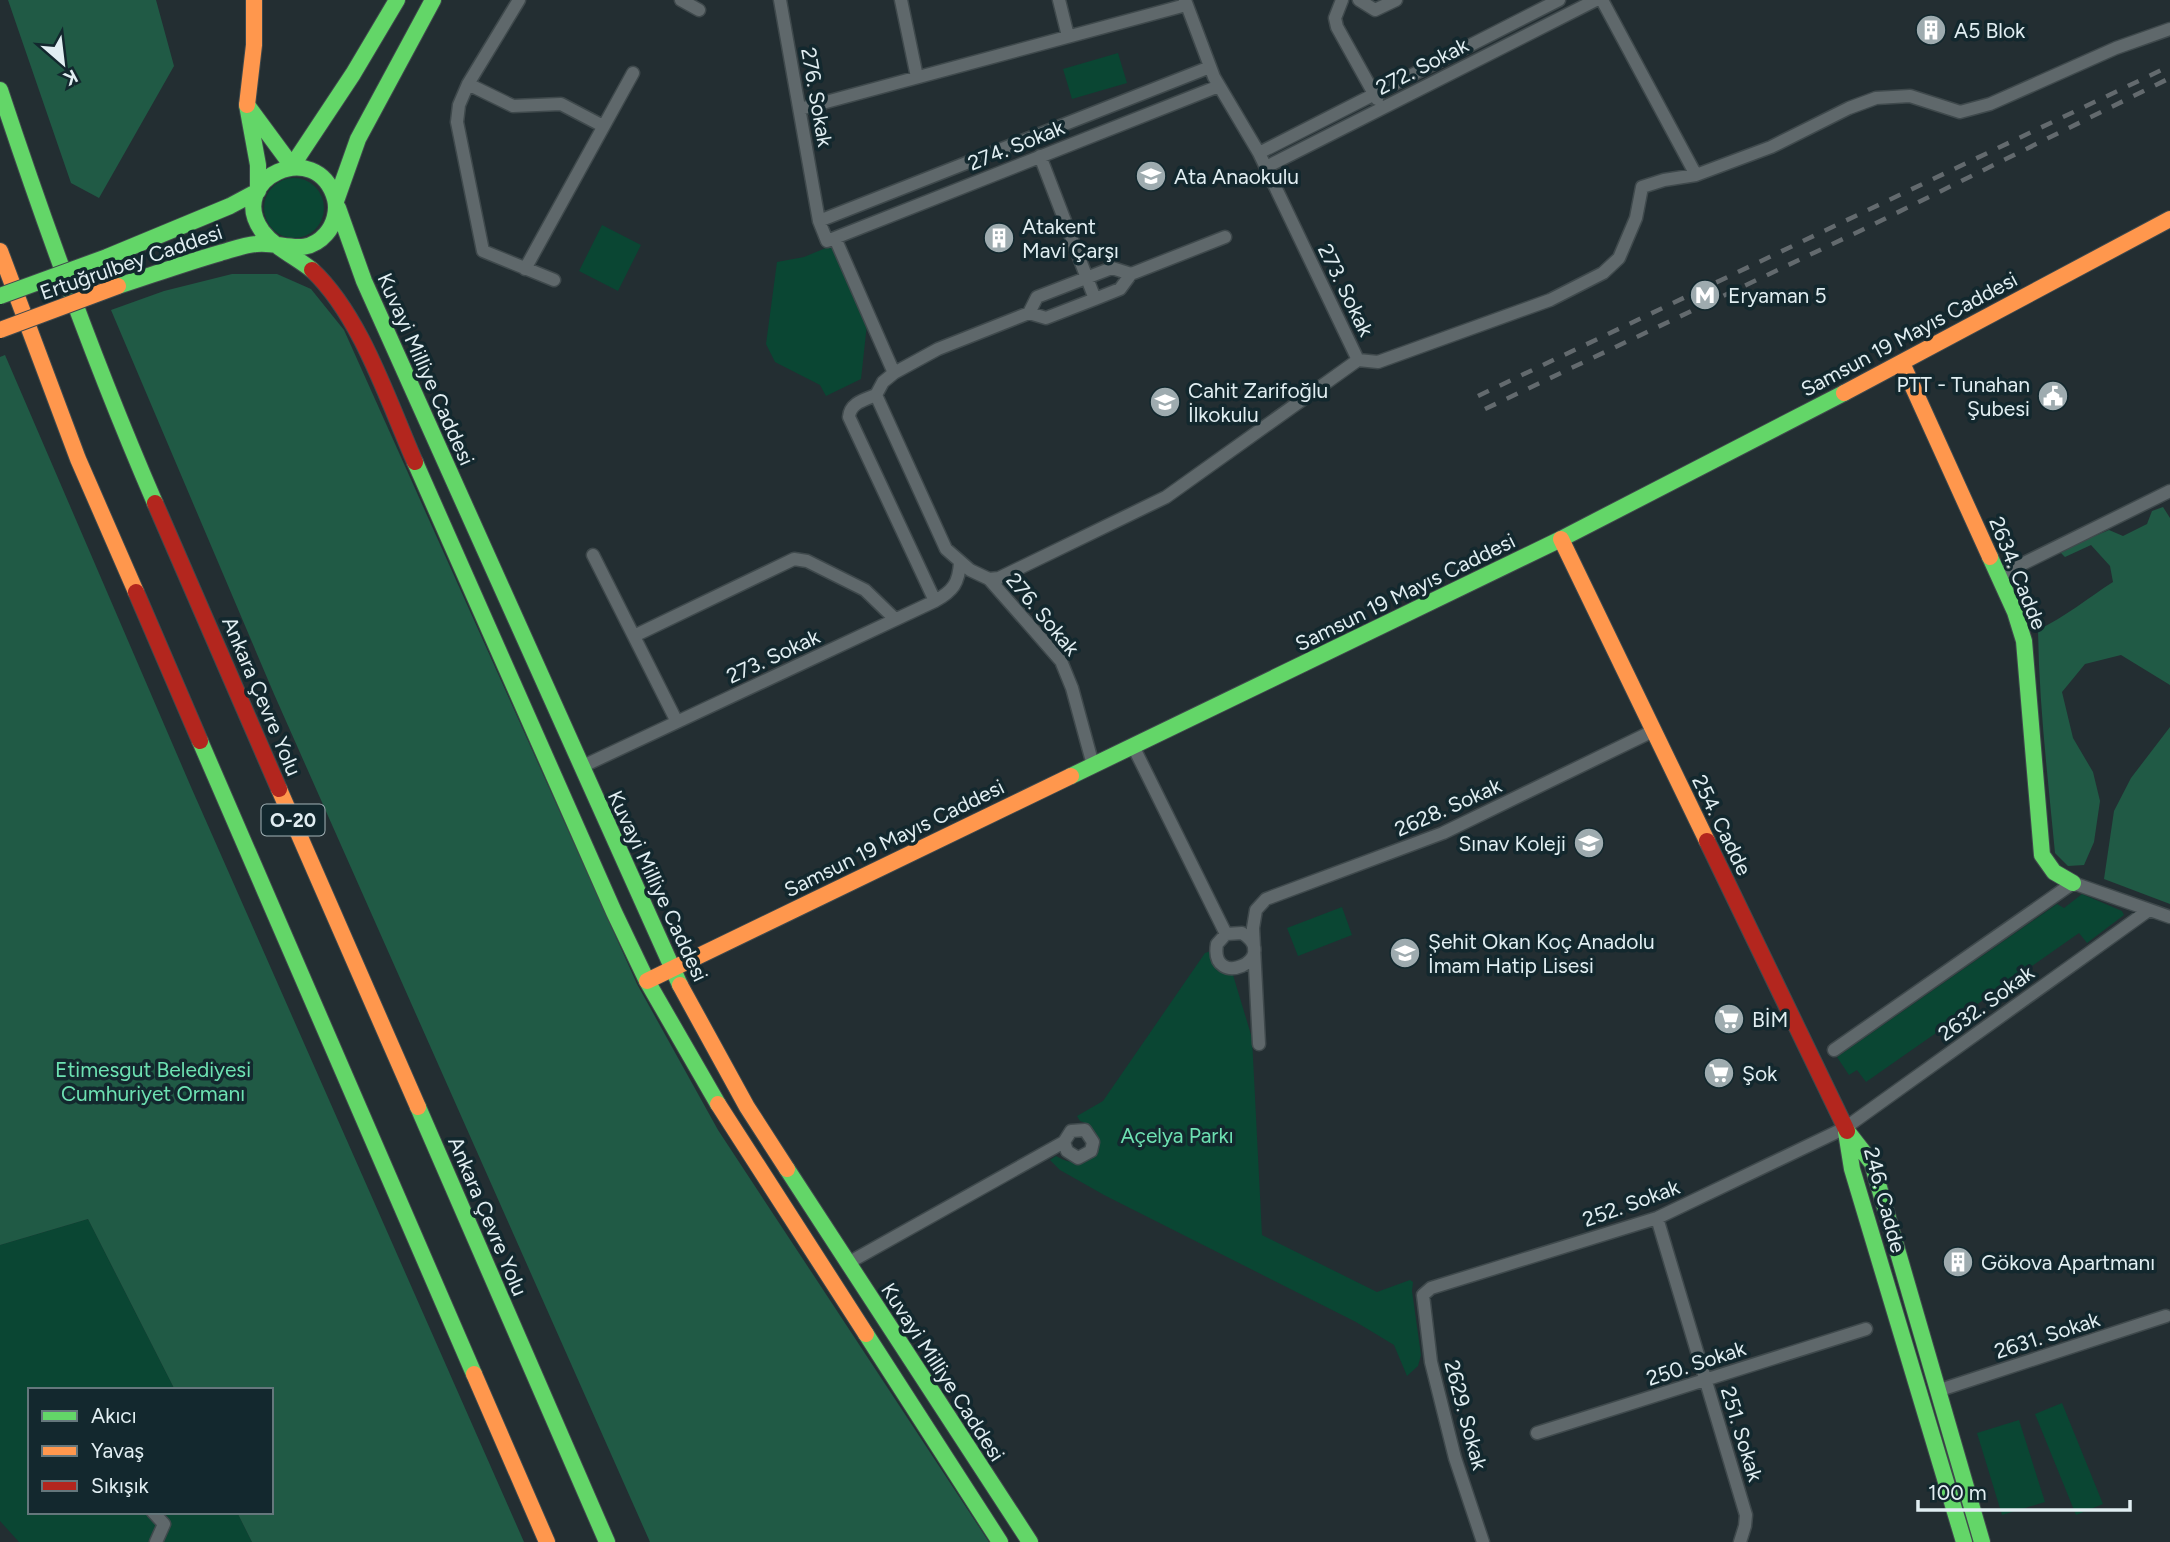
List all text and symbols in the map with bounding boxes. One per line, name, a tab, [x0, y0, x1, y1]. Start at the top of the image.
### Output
building icon: A5 Blok	[1914, 13, 1948, 47]
place label: A5 Blok	[1954, 18, 2026, 43]
north arrow	[28, 28, 98, 98]
street label: 272. Sokak	[1372, 32, 1473, 100]
street label: 276. Sokak	[796, 45, 838, 149]
text: K	[59, 64, 82, 91]
street label: 274. Sokak	[964, 114, 1069, 176]
school or university icon: Ata Anaokulu	[1134, 159, 1168, 193]
place label: Ata Anaokulu	[1174, 164, 1299, 189]
place label: Atakent Mavi Çarşı	[1022, 214, 1119, 263]
street label: Ertuğrulbey Caddesi	[37, 219, 225, 305]
building icon: Atakent Mavi Çarşı	[982, 221, 1016, 255]
street label: 273. Sokak	[1313, 240, 1379, 341]
street label: Samsun 19 Mayıs Caddesi	[1797, 266, 2021, 402]
street label: Kuvayi Milliye Caddesi	[372, 269, 480, 469]
metro station icon: Eryaman 5	[1688, 278, 1722, 312]
place label: Eryaman 5	[1728, 283, 1827, 308]
place label: PTT - Tunahan Şubesi	[1897, 372, 2030, 421]
place label: Cahit Zarifoğlu İlkokulu	[1188, 378, 1328, 427]
public building icon: PTT - Tunahan Şubesi	[2036, 379, 2070, 413]
school or university icon: Cahit Zarifoğlu İlkokulu	[1148, 385, 1182, 419]
street label: 2634. Cadde	[1984, 513, 2052, 633]
street label: Samsun 19 Mayıs Caddesi	[1291, 528, 1519, 656]
street label: 276. Sokak	[1001, 568, 1085, 661]
street label: Ankara Çevre Yolu	[217, 613, 307, 779]
street label: 273. Sokak	[722, 623, 824, 688]
street label: 254. Cadde	[1687, 771, 1757, 879]
street label: 2628. Sokak	[1391, 772, 1506, 842]
street label: Samsun 19 Mayıs Caddesi	[780, 774, 1008, 902]
street label: Kuvayi Milliye Caddesi	[603, 787, 713, 985]
road number: O-20	[262, 804, 324, 835]
school or university icon: Sınav Koleji	[1572, 826, 1606, 860]
place label: Sınav Koleji	[1458, 831, 1566, 856]
place label: Şehit Okan Koç Anadolu İmam Hatip Lisesi	[1428, 929, 1655, 978]
school or university icon: Şehit Okan Koç Anadolu İmam Hatip Lisesi	[1388, 936, 1422, 970]
street label: 2632. Sokak	[1933, 959, 2039, 1046]
supermarket icon: BİM	[1712, 1002, 1746, 1036]
place label: BİM	[1752, 1007, 1788, 1032]
supermarket icon: Şok	[1702, 1056, 1736, 1090]
park label: Etimesgut Belediyesi Cumhuriyet Ormanı	[55, 1057, 251, 1106]
place label: Şok	[1742, 1061, 1778, 1086]
park label: Açelya Parkı	[1120, 1123, 1234, 1148]
street label: Ankara Çevre Yolu	[443, 1133, 533, 1299]
street label: 246. Cadde	[1859, 1145, 1911, 1255]
street label: 252. Sokak	[1579, 1174, 1684, 1232]
building icon: Gökova Apartmanı	[1941, 1245, 1975, 1279]
place label: Gökova Apartmanı	[1981, 1250, 2155, 1275]
street label: Kuvayi Milliye Caddesi	[876, 1278, 1010, 1466]
street label: 2631. Sokak	[1991, 1306, 2104, 1364]
street label: 250. Sokak	[1643, 1335, 1749, 1391]
street label: 2629. Sokak	[1439, 1357, 1493, 1473]
street label: 251. Sokak	[1716, 1384, 1769, 1485]
legend	[28, 1388, 273, 1514]
text: Akıcı	[91, 1403, 137, 1428]
text: Yavaş	[91, 1438, 144, 1463]
scale bar	[1918, 1468, 2130, 1512]
text: Sıkışık	[91, 1473, 150, 1498]
text: 100 m	[1928, 1480, 1987, 1505]

